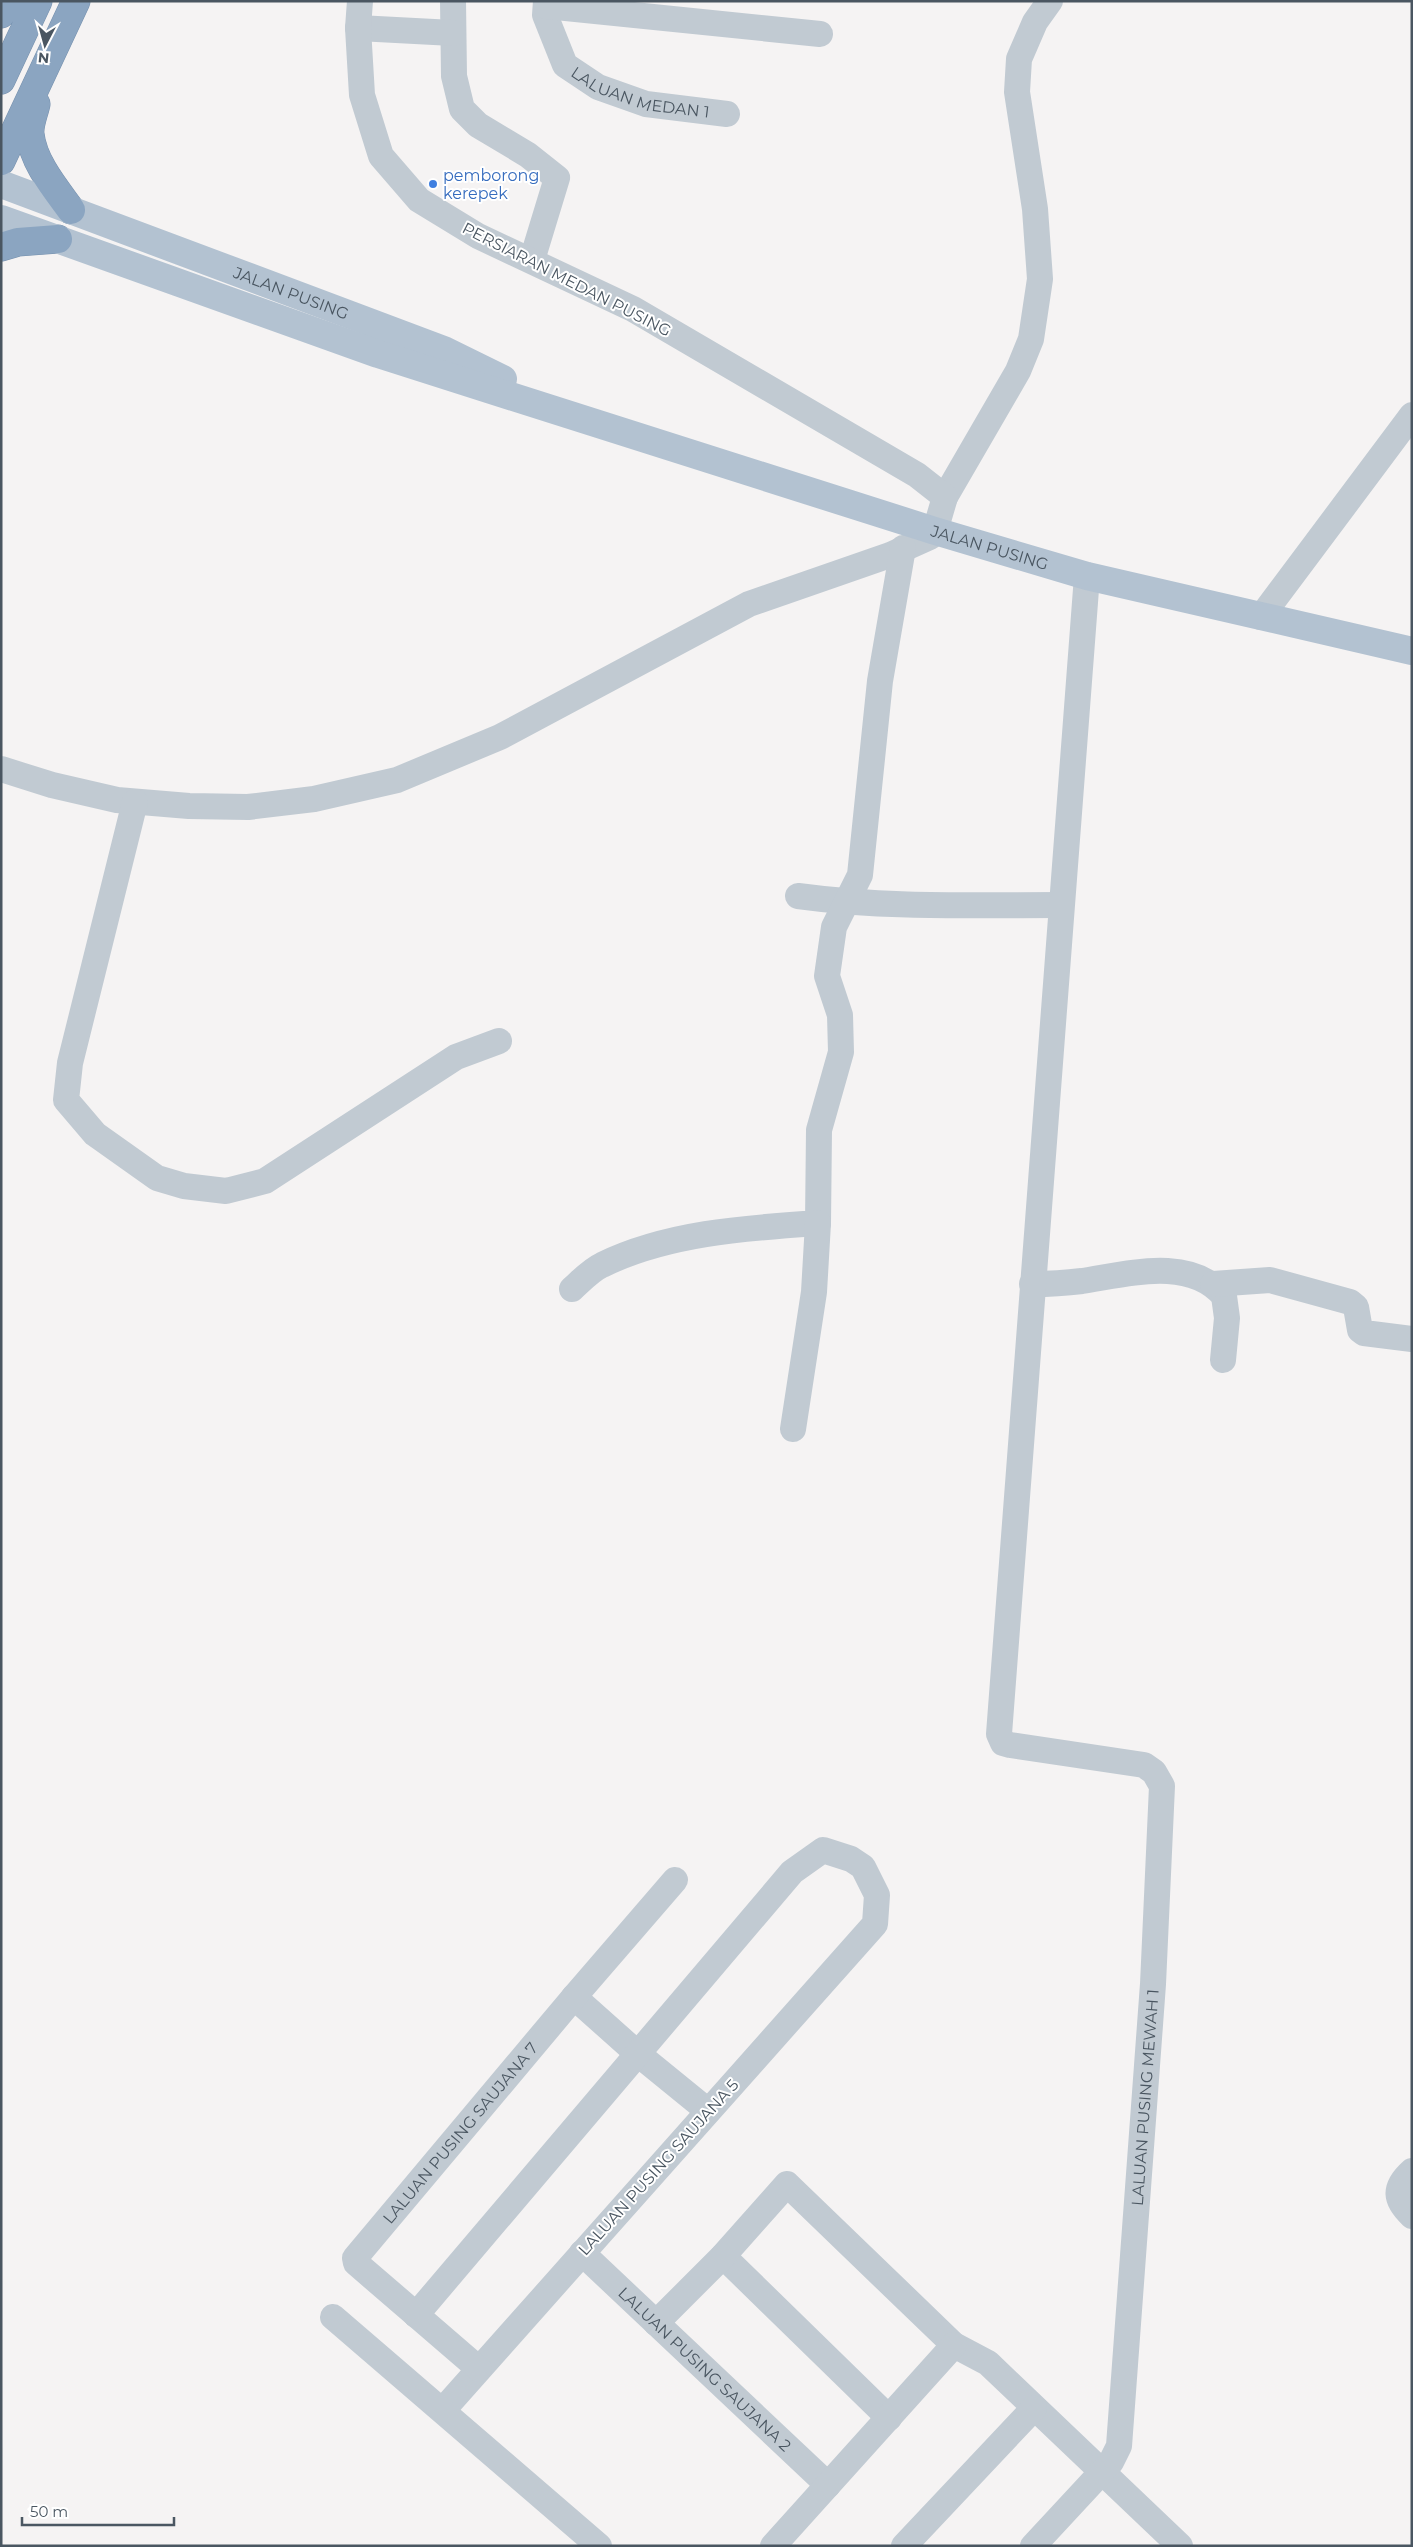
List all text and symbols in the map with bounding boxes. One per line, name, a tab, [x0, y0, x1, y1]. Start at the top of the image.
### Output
north arrow	[20, 20, 70, 70]
text: N	[37, 48, 50, 67]
street label: LALUAN MEDAN 1	[568, 63, 711, 122]
place label: pemborong kerepek	[443, 166, 539, 203]
marker: pemborong kerepek	[427, 178, 439, 190]
street label: PERSIARAN MEDAN PUSING	[459, 218, 674, 341]
street label: JALAN PUSING	[230, 263, 351, 323]
street label: JALAN PUSING	[928, 521, 1051, 574]
street label: LALUAN PUSING MEWAH 1	[1128, 1988, 1163, 2207]
street label: LALUAN PUSING SAUJANA 7	[379, 2039, 542, 2228]
street label: LALUAN PUSING SAUJANA 5	[574, 2075, 742, 2259]
street label: LALUAN PUSING SAUJANA 2	[614, 2283, 795, 2455]
scale bar	[22, 2494, 175, 2526]
text: 50 m	[30, 2502, 68, 2521]

